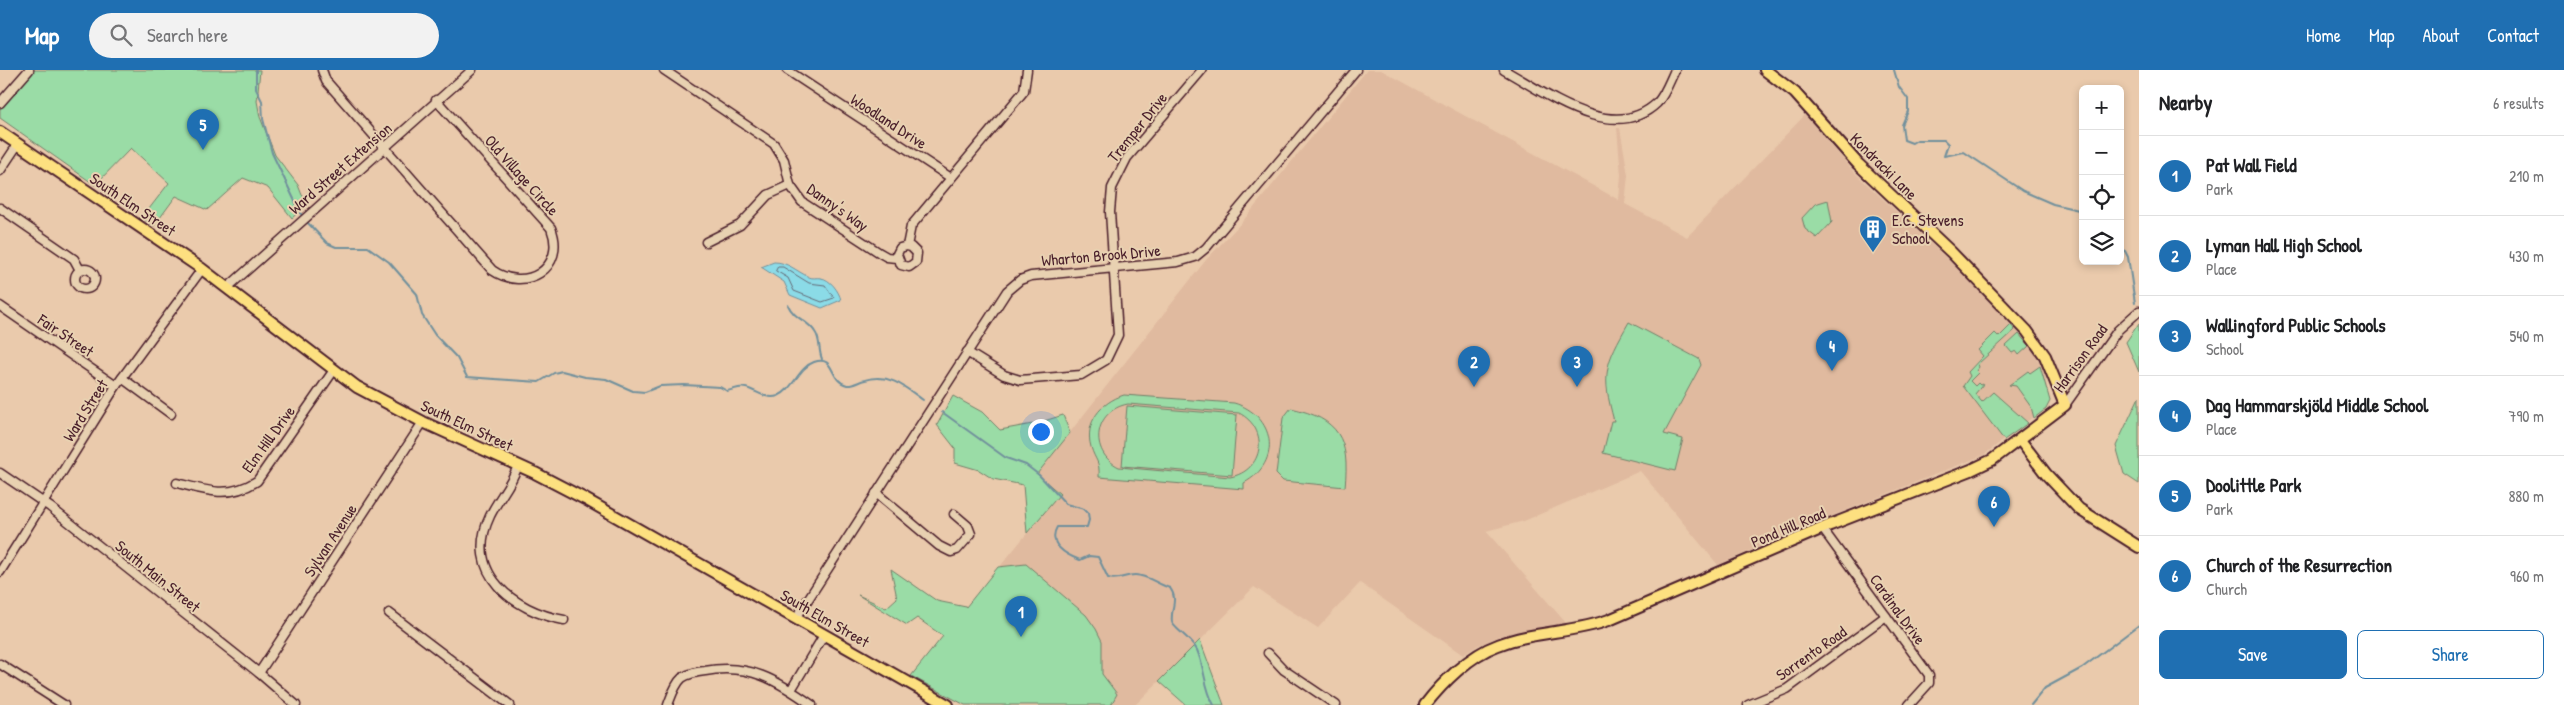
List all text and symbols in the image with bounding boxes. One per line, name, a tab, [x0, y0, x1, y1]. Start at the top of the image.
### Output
search box	[89, 13, 439, 58]
text: Map	[25, 19, 59, 51]
icon: search	[107, 21, 135, 49]
text: Search here	[147, 22, 228, 48]
text: Home	[2306, 23, 2341, 48]
text: Map	[2369, 23, 2394, 48]
text: About	[2422, 23, 2459, 48]
text: Contact	[2487, 23, 2539, 48]
map controls	[2079, 85, 2124, 265]
button: +	[2079, 85, 2124, 130]
street label: Tremper Drive	[1102, 87, 1172, 167]
street label: Woodland Drive	[847, 88, 932, 154]
text: Nearby	[2159, 88, 2212, 117]
text: 6 results	[2493, 92, 2544, 114]
pin: 5	[187, 109, 219, 150]
street label: Ward Street Extension	[284, 117, 396, 219]
street label: Kondracki Lane	[1846, 128, 1923, 205]
street label: Old Village Circle	[480, 130, 564, 220]
button: −	[2079, 130, 2124, 175]
text: Pat Wall Field	[2206, 152, 2297, 178]
text: 1	[2172, 165, 2178, 187]
text: 210 m	[2509, 165, 2544, 187]
street label: South Elm Street	[86, 167, 181, 241]
button: locate	[2079, 175, 2124, 220]
street label: Danny's Way	[803, 178, 873, 236]
text: Park	[2206, 178, 2233, 200]
place label: E.C. Stevens School	[1892, 209, 1964, 249]
building icon: E.C. Stevens School	[1858, 214, 1888, 253]
button: layers	[2079, 220, 2124, 265]
text: Lyman Hall High School	[2206, 232, 2362, 258]
street label: Wharton Brook Drive	[1041, 239, 1162, 271]
text: 2	[2171, 245, 2179, 267]
text: 430 m	[2509, 245, 2544, 267]
text: Place	[2206, 258, 2237, 280]
street label: Fair Street	[33, 308, 99, 362]
text: Wallingford Public Schools	[2206, 312, 2386, 338]
street label: Harrison Road	[2048, 319, 2112, 397]
text: 3	[2171, 325, 2179, 347]
text: 540 m	[2510, 325, 2544, 347]
pin: 4	[1816, 330, 1848, 371]
text: School	[2206, 338, 2243, 360]
pin: 2	[1458, 346, 1490, 387]
pin: 3	[1561, 346, 1593, 387]
street label: Ward Street	[57, 374, 113, 445]
text: Dag Hammarskjöld Middle School	[2206, 392, 2428, 418]
street label: South Elm Street	[417, 394, 517, 456]
street label: Elm Hill Drive	[236, 401, 300, 477]
text: 4	[2172, 405, 2178, 427]
text: 790 m	[2508, 405, 2544, 427]
text: Place	[2206, 418, 2237, 440]
your location	[1028, 419, 1054, 445]
text: Doolittle Park	[2206, 472, 2302, 498]
text: 5	[2172, 485, 2178, 507]
text: 880 m	[2508, 485, 2544, 507]
pin: 6	[1978, 486, 2010, 527]
text: Park	[2206, 498, 2233, 520]
street label: Sylvan Avenue	[298, 499, 362, 581]
street label: Pond Hill Road	[1747, 501, 1829, 553]
street label: South Main Street	[111, 535, 206, 617]
text: Church of the Resurrection	[2206, 552, 2392, 578]
text: 6	[2172, 565, 2178, 587]
text: 960 m	[2510, 565, 2544, 587]
street label: Cardinal Drive	[1865, 569, 1932, 649]
text: Church	[2206, 578, 2247, 600]
street label: South Elm Street	[777, 584, 874, 653]
pin: 1	[1005, 596, 1037, 637]
street label: Sorrento Road	[1771, 621, 1851, 685]
button: Save	[2159, 630, 2347, 679]
button: Share	[2357, 630, 2544, 679]

